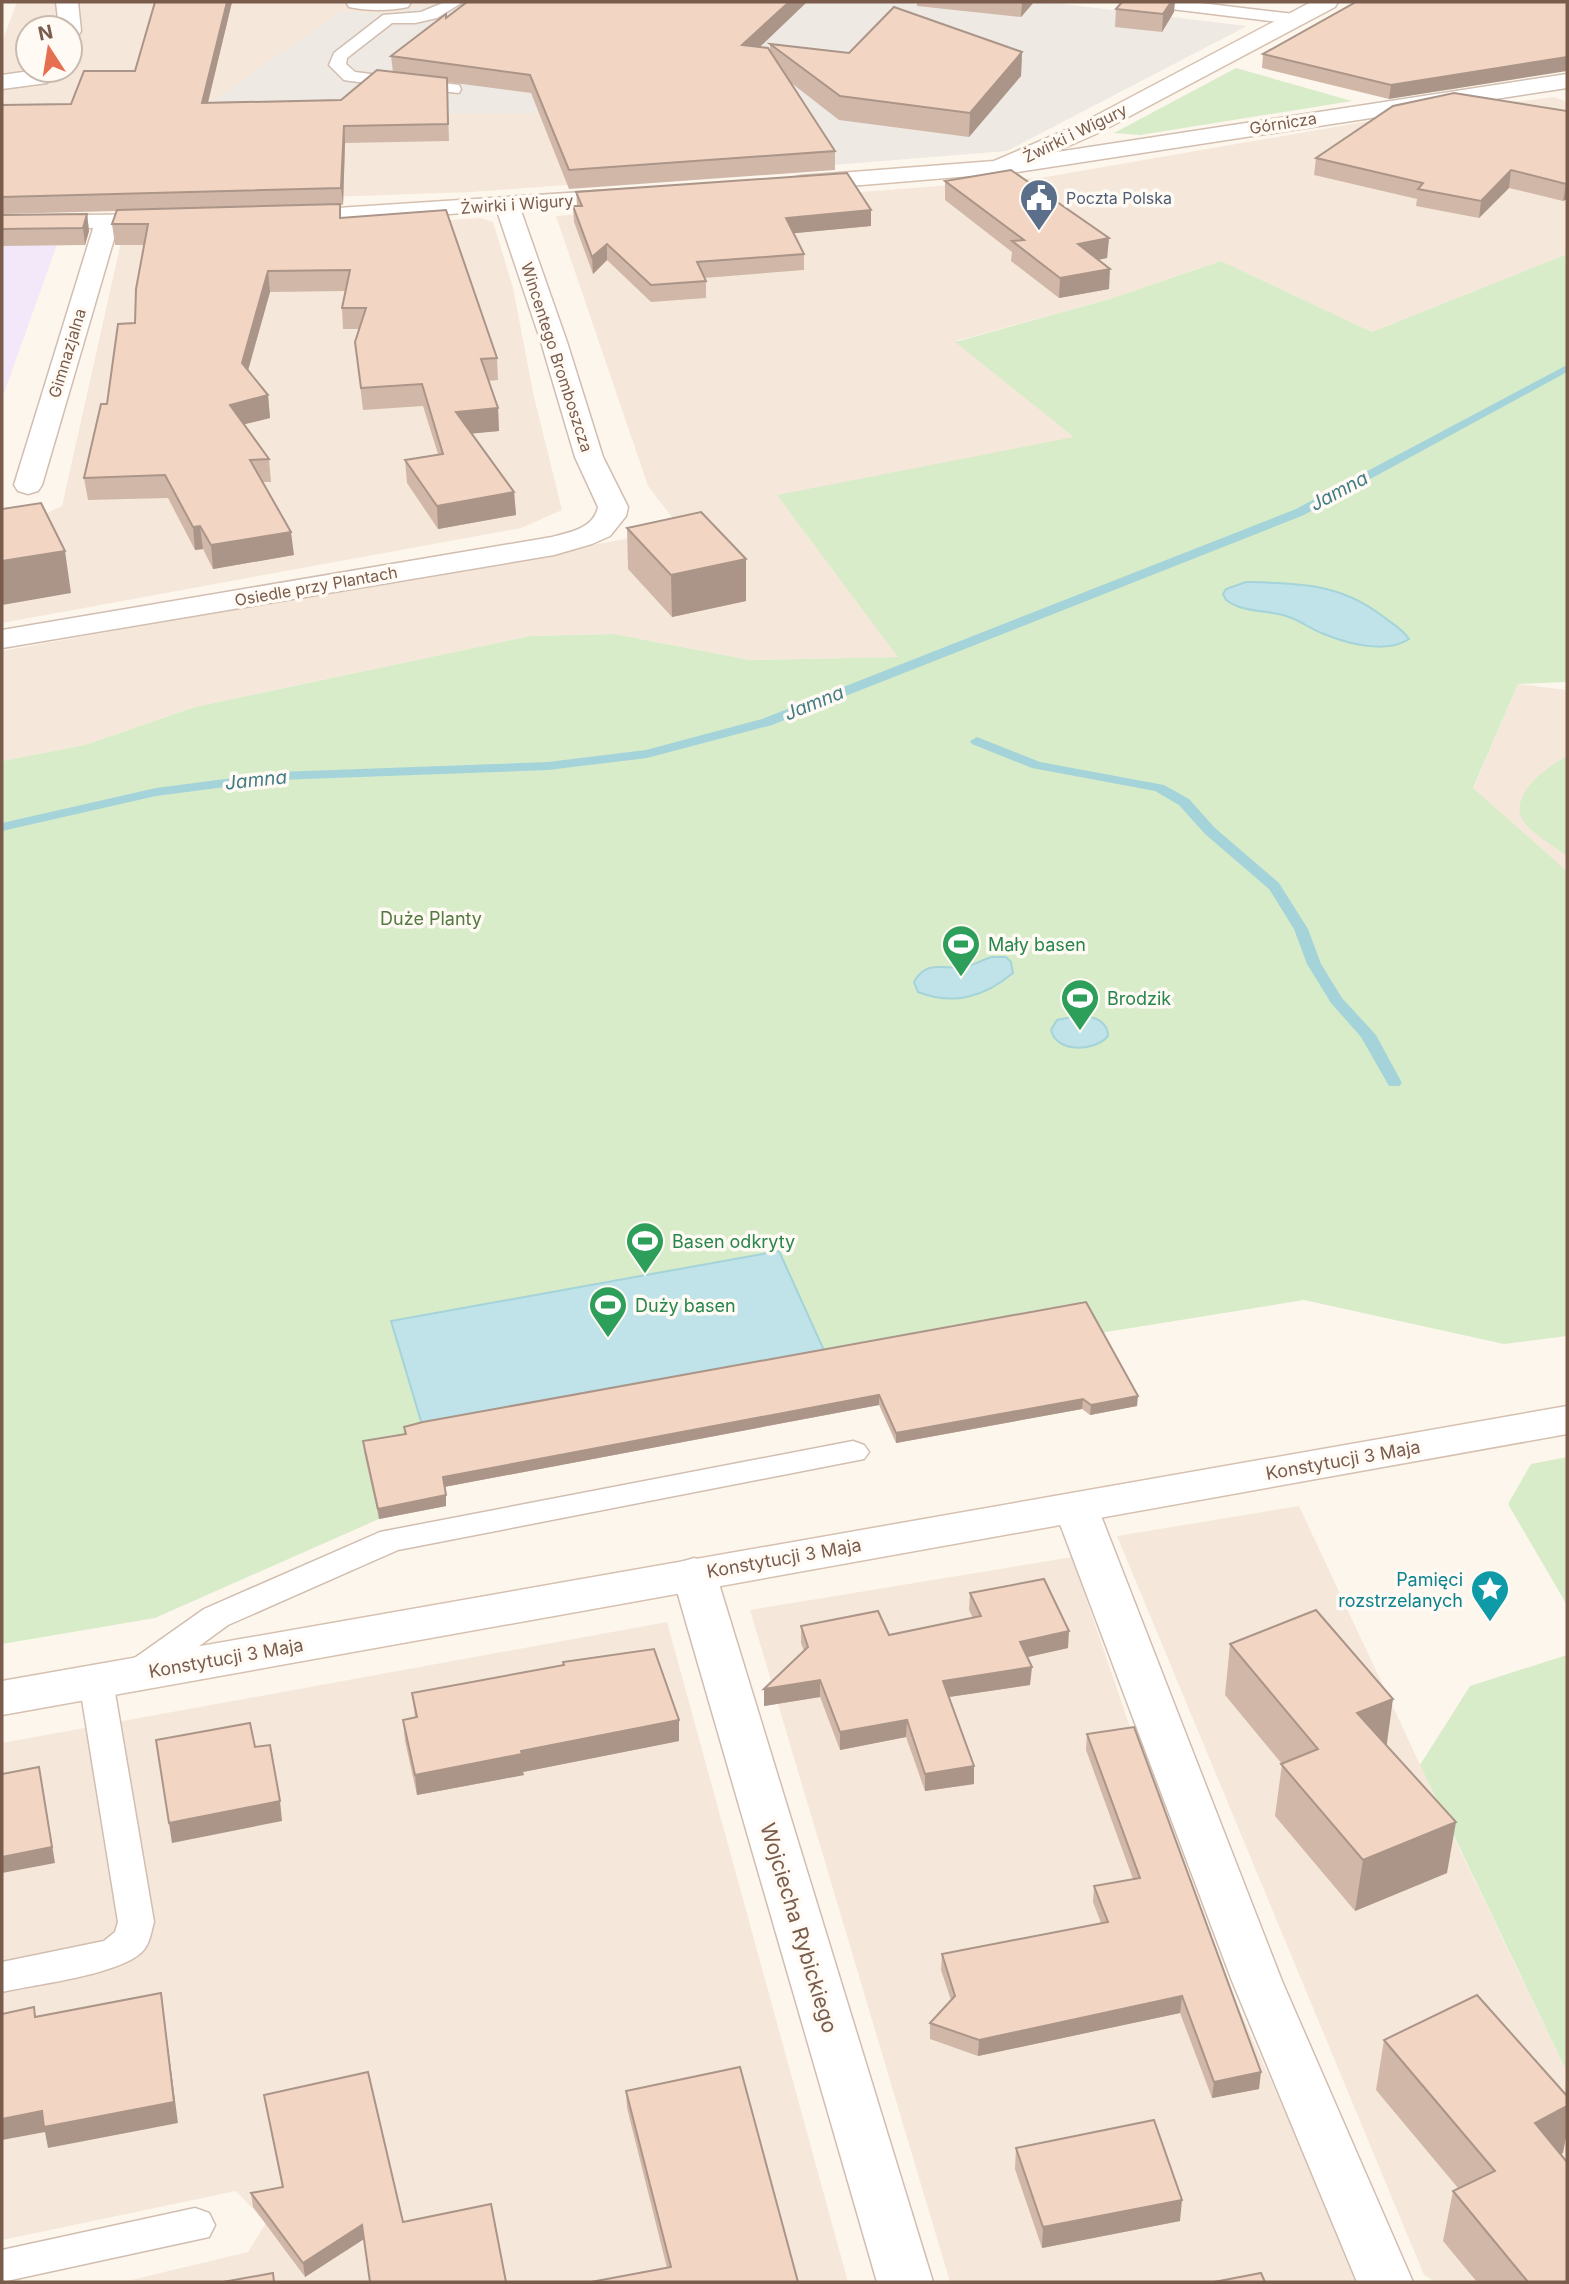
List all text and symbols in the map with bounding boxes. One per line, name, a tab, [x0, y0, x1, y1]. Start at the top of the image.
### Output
north arrow	[14, 14, 84, 84]
text: N	[36, 20, 55, 46]
street label: Żwirki i Wigury	[1020, 99, 1130, 167]
street label: Górnicza	[1248, 108, 1318, 138]
public building icon: Poczta Polska	[1018, 177, 1060, 232]
place label: Poczta Polska	[1066, 188, 1172, 208]
street label: Żwirki i Wigury	[460, 190, 574, 218]
street label: Wincentego Bromboszcza	[517, 260, 597, 454]
street label: Gimnazjalna	[44, 306, 90, 400]
water label: Jamna	[1306, 466, 1372, 516]
street label: Osiedle przy Plantach	[233, 562, 399, 610]
water label: Jamna	[781, 681, 847, 725]
water label: Jamna	[224, 765, 288, 795]
park label: Duże Planty	[380, 908, 482, 929]
sports icon: Mały basen	[940, 923, 982, 978]
place label: Mały basen	[988, 934, 1086, 955]
sports icon: Brodzik	[1059, 977, 1101, 1032]
place label: Brodzik	[1107, 988, 1171, 1009]
sports icon: Basen odkryty	[624, 1220, 666, 1275]
place label: Basen odkryty	[672, 1231, 795, 1252]
sports icon: Duży basen	[587, 1284, 629, 1339]
place label: Duży basen	[635, 1295, 736, 1316]
street label: Konstytucji 3 Maja	[1264, 1436, 1422, 1484]
street label: Konstytucji 3 Maja	[705, 1534, 863, 1582]
place icon: Pamięci rozstrzelanych	[1469, 1568, 1511, 1623]
place label: Pamięci rozstrzelanych	[1338, 1569, 1463, 1611]
street label: Konstytucji 3 Maja	[147, 1634, 305, 1682]
street label: Wojciecha Rybickiego	[755, 1820, 843, 2036]

